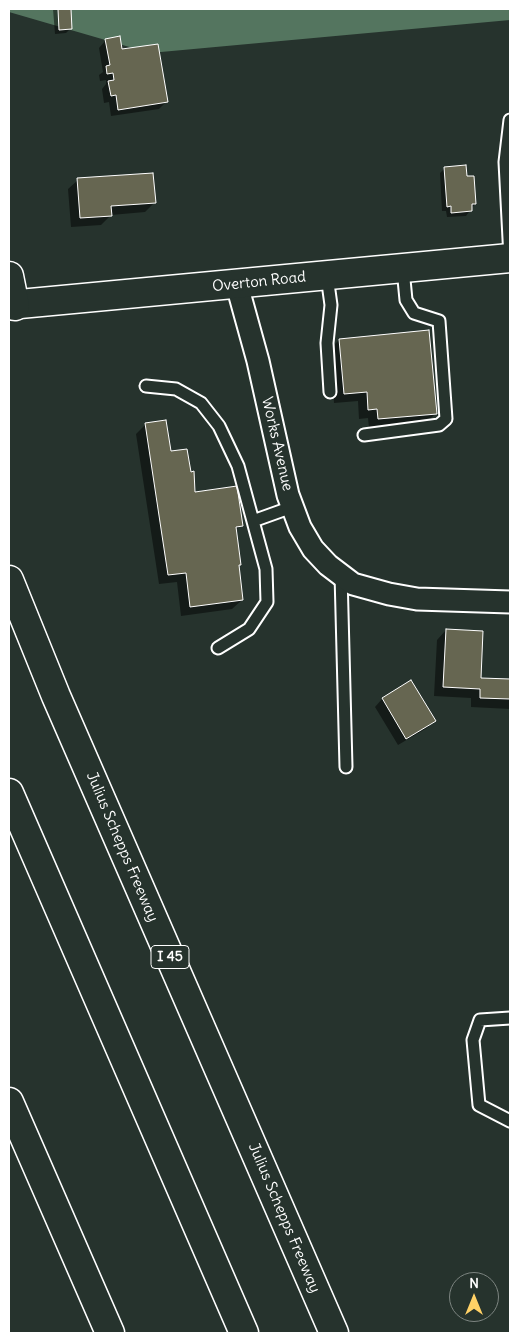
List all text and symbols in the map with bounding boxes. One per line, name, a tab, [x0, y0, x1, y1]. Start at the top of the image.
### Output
street label: Overton Road	[211, 268, 307, 296]
street label: Works Avenue	[257, 395, 297, 493]
street label: Julius Schepps Freeway	[82, 769, 162, 925]
road number: I 45	[151, 946, 189, 969]
street label: Julius Schepps Freeway	[244, 1140, 324, 1296]
north arrow	[449, 1272, 499, 1322]
text: N	[469, 1274, 479, 1292]

